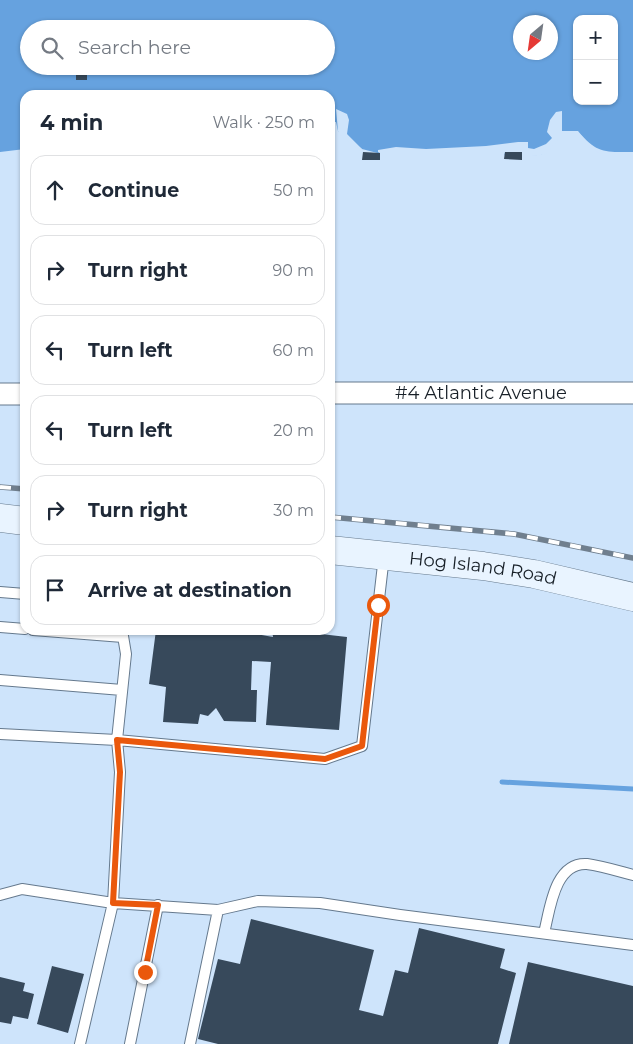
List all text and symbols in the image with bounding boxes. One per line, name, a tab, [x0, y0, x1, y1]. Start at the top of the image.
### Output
north arrow	[513, 15, 558, 60]
map controls	[573, 15, 618, 105]
button: +	[573, 15, 618, 60]
search box	[20, 20, 335, 75]
icon: search	[38, 34, 66, 62]
text: Search here	[78, 36, 191, 59]
button: −	[573, 60, 618, 105]
text: 4 min	[40, 110, 103, 135]
text: Walk · 250 m	[212, 113, 315, 132]
icon: ahead	[41, 176, 69, 204]
text: Continue	[88, 179, 179, 202]
text: 50 m	[273, 181, 314, 200]
icon: right	[41, 256, 69, 284]
text: Turn right	[88, 259, 188, 282]
text: 90 m	[272, 261, 314, 280]
icon: left	[41, 336, 69, 364]
text: Turn left	[88, 339, 173, 362]
text: 60 m	[272, 341, 314, 360]
street label: #4 Atlantic Avenue	[395, 382, 567, 404]
icon: left	[41, 416, 69, 444]
text: Turn left	[88, 419, 173, 442]
text: 20 m	[273, 421, 314, 440]
icon: right	[41, 496, 69, 524]
text: Turn right	[88, 499, 188, 522]
text: 30 m	[273, 501, 314, 520]
street label: Hog Island Road	[408, 547, 559, 590]
icon: arrive	[41, 576, 69, 604]
text: Arrive at destination	[88, 579, 292, 602]
route start	[367, 594, 390, 617]
route end	[134, 961, 157, 984]

